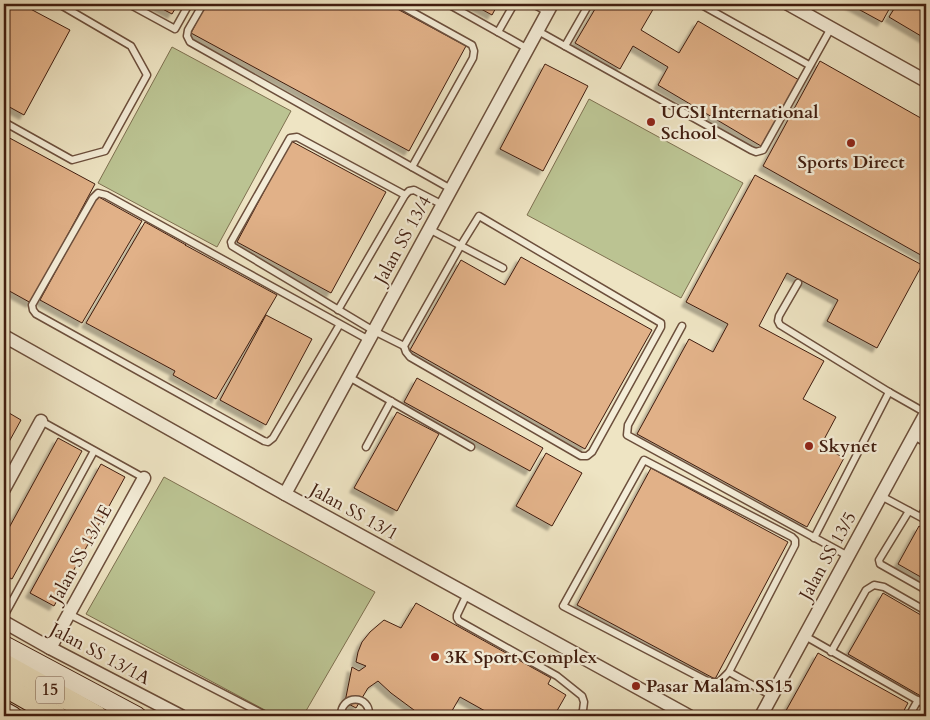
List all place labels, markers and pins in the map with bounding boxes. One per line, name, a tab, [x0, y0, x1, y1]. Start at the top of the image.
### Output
place label: UCSI International School	[661, 100, 819, 146]
marker: UCSI International School	[645, 116, 657, 128]
marker: Sports Direct	[845, 137, 857, 149]
place label: Sports Direct	[797, 150, 905, 175]
place label: Skynet	[819, 434, 878, 459]
marker: Skynet	[803, 440, 815, 452]
place label: 3K Sport Complex	[445, 645, 597, 670]
marker: 3K Sport Complex	[429, 651, 441, 663]
place label: Pasar Malam SS15	[646, 674, 793, 699]
marker: Pasar Malam SS15	[630, 680, 642, 692]

